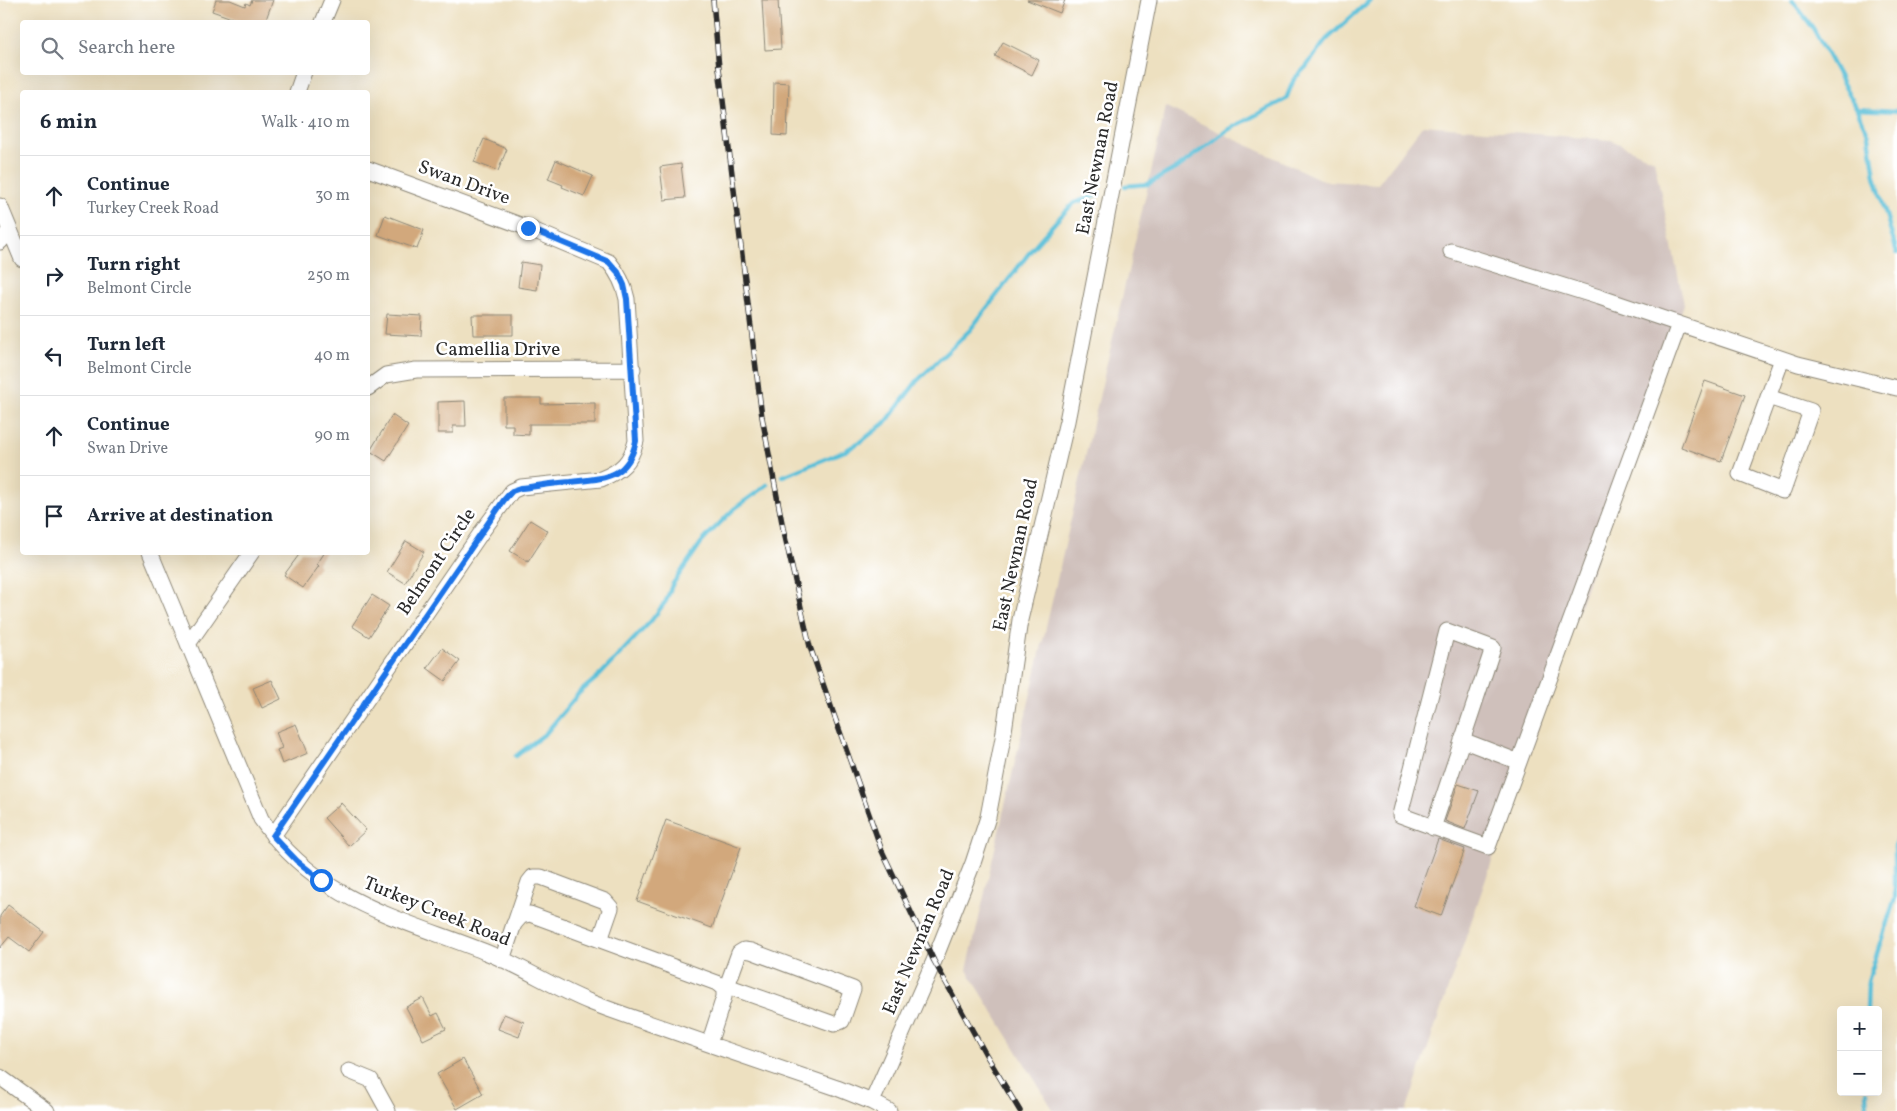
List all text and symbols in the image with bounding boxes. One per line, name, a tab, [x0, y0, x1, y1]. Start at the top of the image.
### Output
search box	[20, 20, 370, 75]
icon: search	[38, 34, 66, 62]
text: Search here	[78, 35, 175, 61]
street label: East Newnan Road	[1070, 79, 1126, 237]
text: 6 min	[40, 108, 97, 137]
text: Walk · 410 m	[261, 112, 350, 134]
street label: Swan Drive	[414, 154, 514, 212]
text: Continue	[87, 172, 170, 198]
icon: ahead	[40, 182, 68, 210]
text: 30 m	[315, 185, 350, 207]
text: Turkey Creek Road	[87, 198, 219, 220]
route end	[517, 217, 540, 240]
text: Turn right	[87, 252, 180, 278]
icon: right	[40, 262, 68, 290]
text: 250 m	[307, 265, 350, 287]
text: Belmont Circle	[87, 278, 191, 300]
text: Turn left	[87, 332, 166, 358]
street label: Camellia Drive	[436, 337, 560, 363]
icon: left	[40, 342, 68, 370]
text: 40 m	[314, 345, 350, 367]
text: Belmont Circle	[87, 358, 191, 380]
text: Continue	[87, 412, 170, 438]
icon: ahead	[40, 422, 68, 450]
text: 90 m	[314, 425, 350, 447]
text: Swan Drive	[87, 438, 168, 460]
street label: East Newnan Road	[987, 476, 1045, 634]
icon: arrive	[40, 502, 68, 530]
text: Arrive at destination	[87, 503, 273, 529]
street label: Belmont Circle	[392, 503, 482, 621]
street label: East Newnan Road	[877, 865, 961, 1019]
route start	[310, 869, 333, 892]
street label: Turkey Creek Road	[359, 871, 515, 953]
map controls	[1837, 1006, 1882, 1096]
button: +	[1837, 1006, 1882, 1051]
button: −	[1837, 1051, 1882, 1096]

